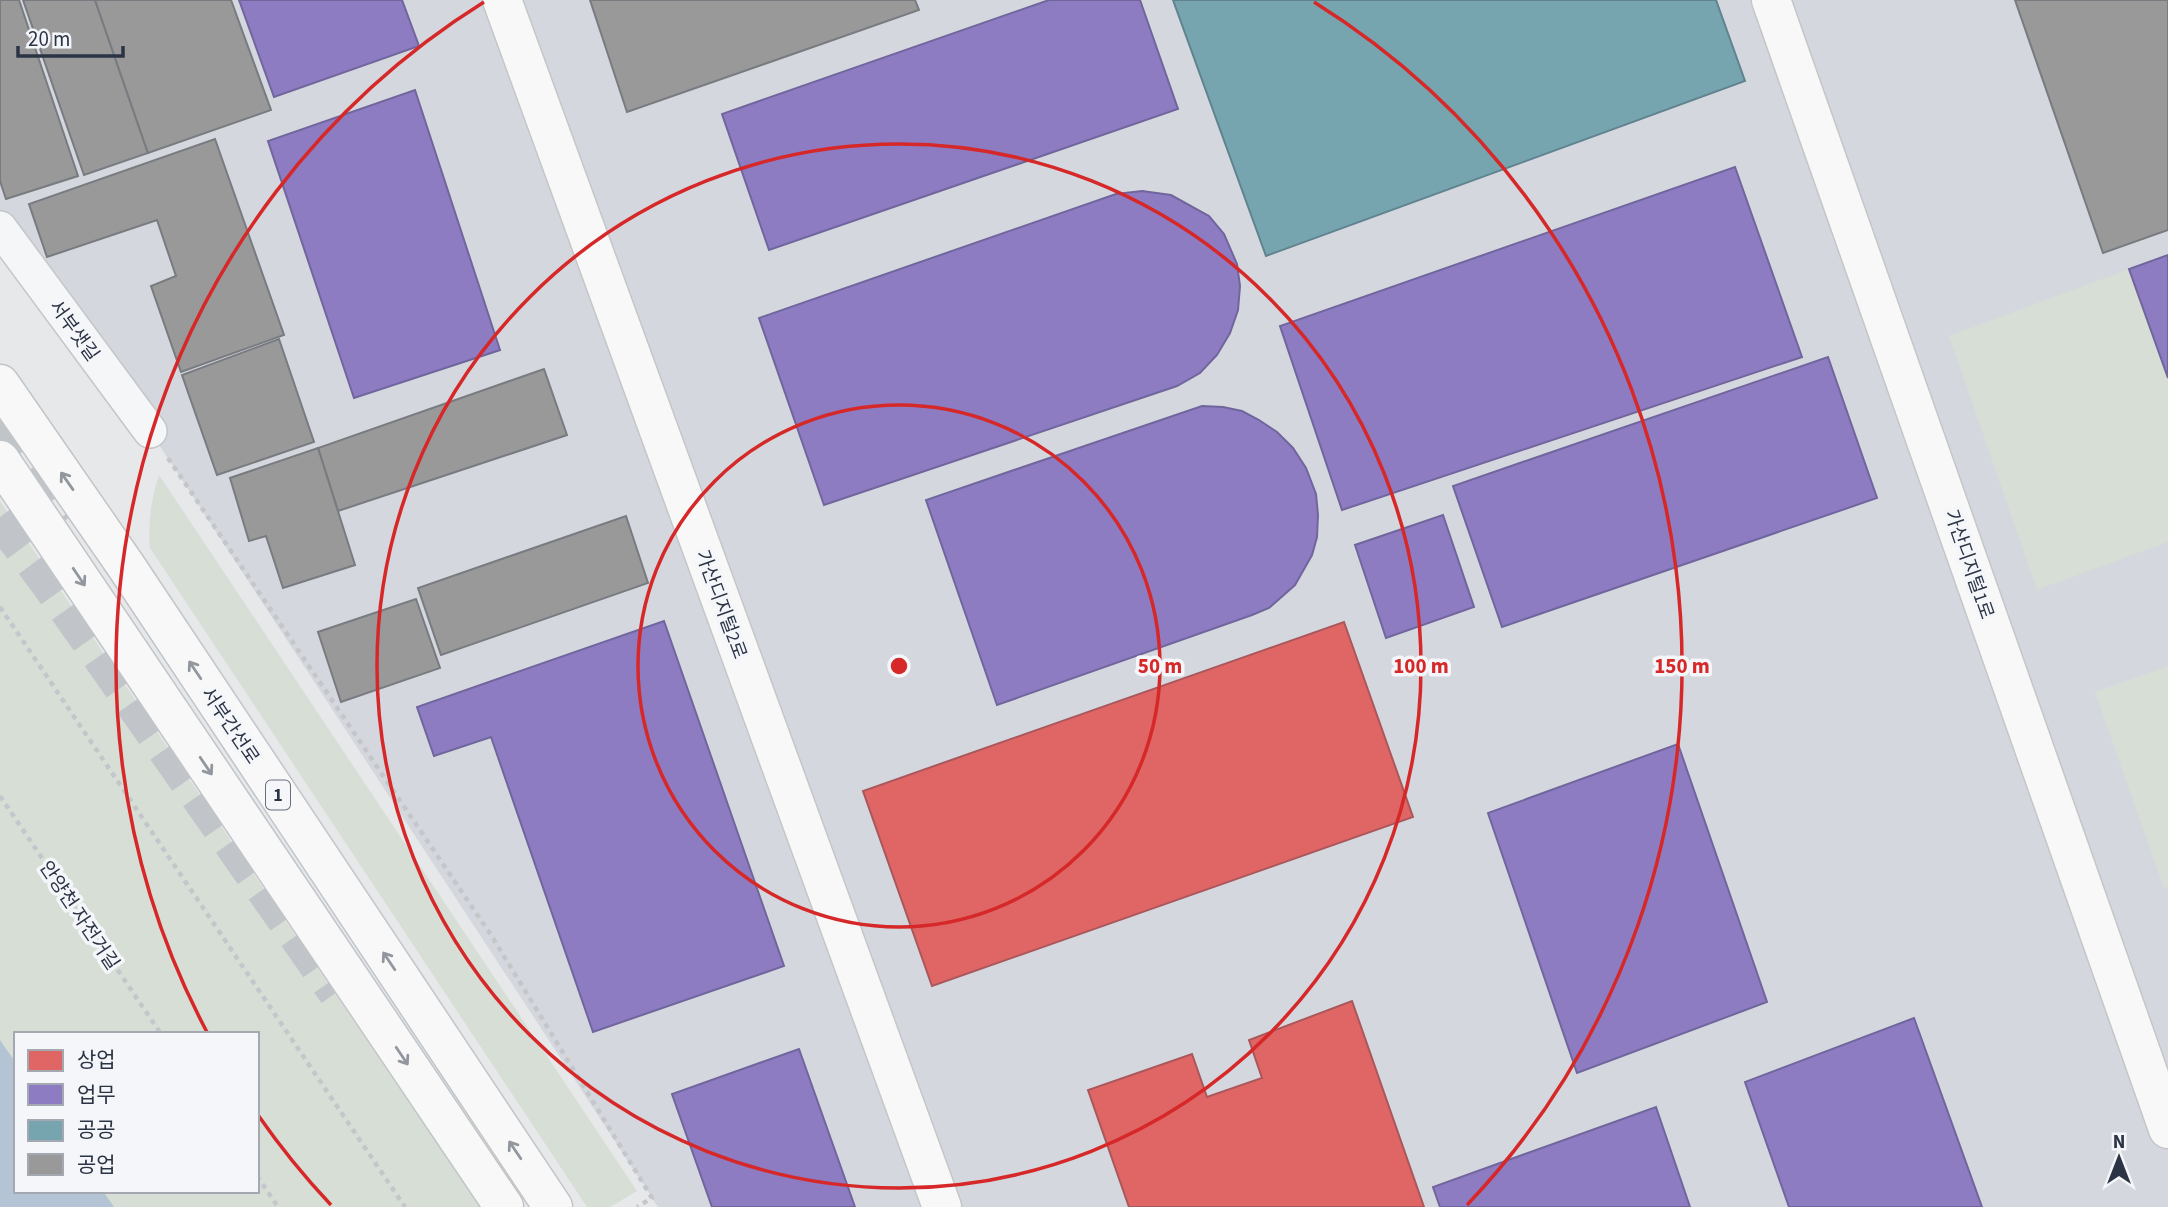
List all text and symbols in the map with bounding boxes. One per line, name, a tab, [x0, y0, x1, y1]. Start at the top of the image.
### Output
scale bar	[18, 14, 122, 58]
text: 20 m	[28, 24, 70, 54]
street label: 서부샛길	[42, 295, 105, 367]
one-way arrow	[60, 472, 74, 492]
street label: 가산디지털1로	[1937, 506, 2000, 623]
street label: 가산디지털2로	[688, 546, 753, 663]
one-way arrow	[72, 567, 86, 586]
text: 50 m	[1138, 651, 1182, 681]
text: 100 m	[1393, 651, 1449, 681]
text: 150 m	[1654, 651, 1710, 681]
centre of rings	[887, 654, 911, 678]
one-way arrow	[187, 661, 202, 680]
street label: 서부간선로	[194, 682, 265, 770]
one-way arrow	[199, 756, 214, 775]
road number: 1	[266, 780, 290, 810]
street label: 안양천 자전거길	[32, 856, 125, 976]
one-way arrow	[382, 952, 396, 971]
legend	[14, 1032, 259, 1193]
text: 상업	[77, 1045, 116, 1075]
one-way arrow	[395, 1046, 409, 1065]
text: 업무	[77, 1080, 116, 1110]
text: 공공	[77, 1115, 116, 1145]
north arrow	[2084, 1123, 2154, 1193]
text: N	[2113, 1129, 2125, 1156]
one-way arrow	[508, 1141, 522, 1160]
text: 공업	[77, 1150, 116, 1180]

